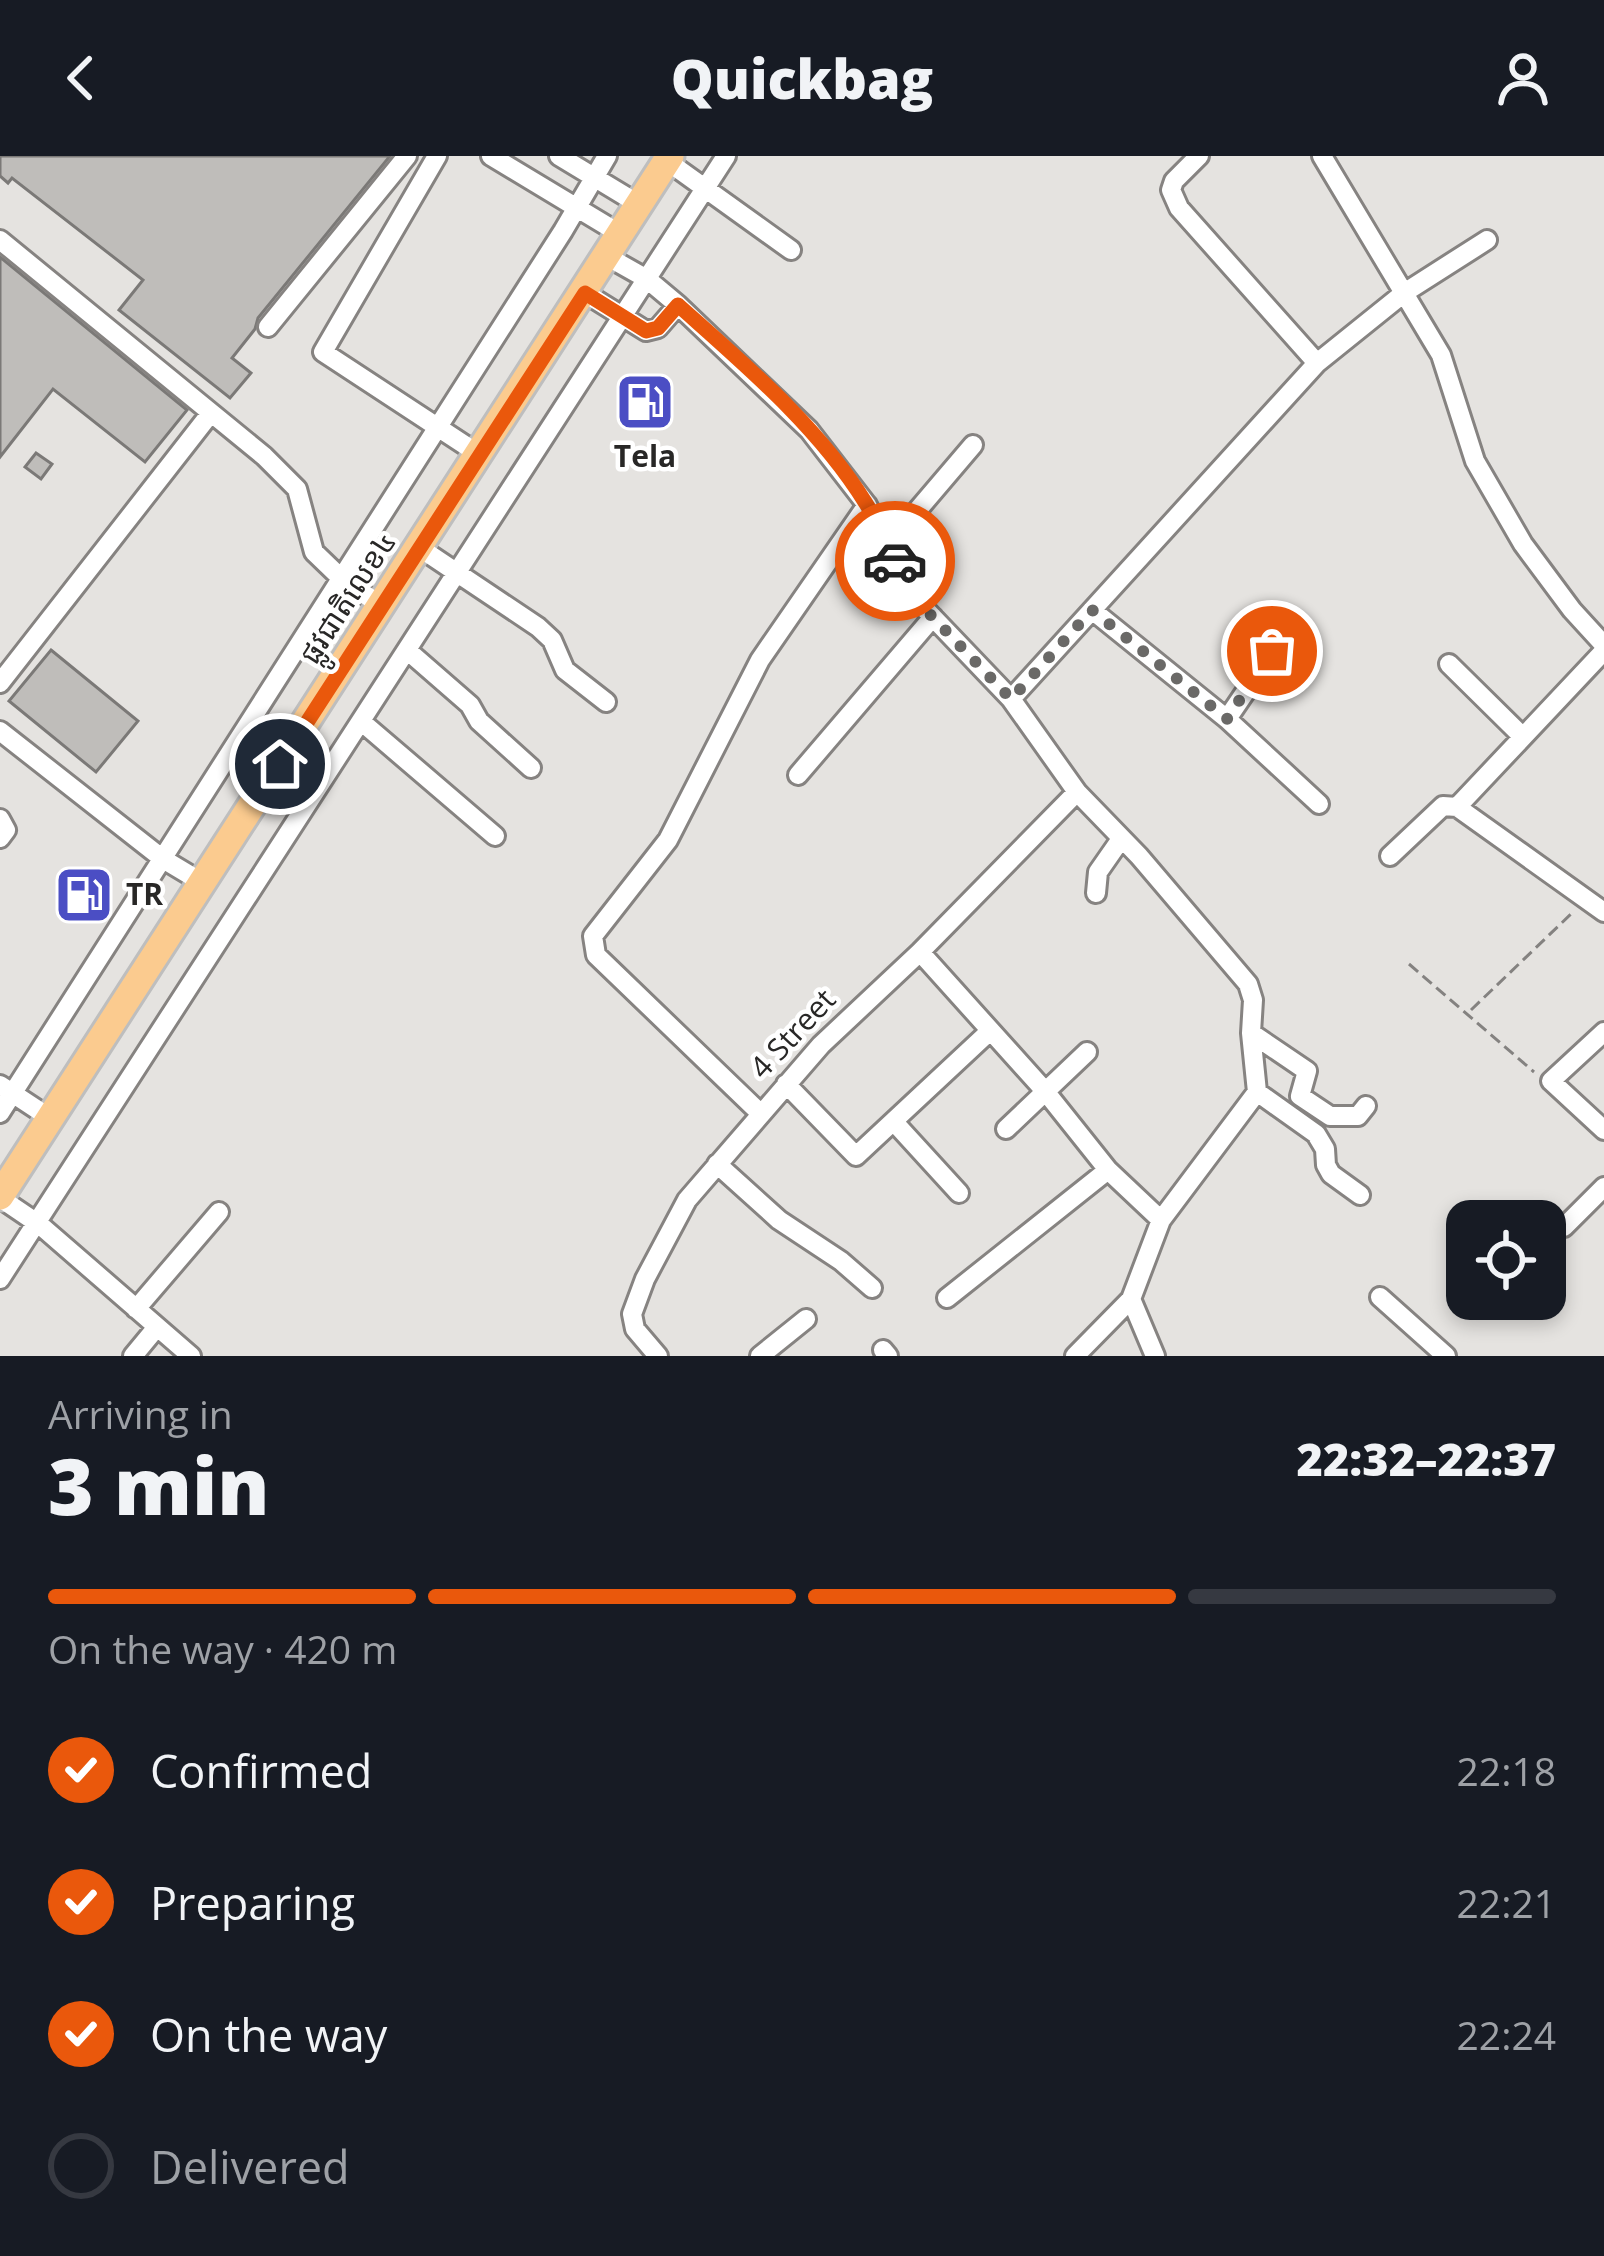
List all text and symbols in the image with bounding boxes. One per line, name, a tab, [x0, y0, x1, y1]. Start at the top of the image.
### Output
text: Quickbag	[671, 41, 933, 115]
icon: back	[48, 45, 114, 111]
icon: person	[1490, 45, 1556, 111]
fuel station icon: Tela	[614, 371, 676, 433]
place label: Tela	[614, 435, 676, 476]
courier	[835, 501, 955, 621]
street label: ផ្លូវជាតិលេខ៤	[289, 523, 411, 675]
icon: car	[862, 528, 928, 594]
pin	[1221, 600, 1323, 702]
icon: bag	[1239, 618, 1305, 684]
pin	[229, 713, 331, 815]
icon: home	[247, 731, 313, 797]
fuel station icon: TR	[53, 864, 115, 926]
place label: TR	[126, 873, 163, 914]
street label: 4 Street	[740, 979, 844, 1087]
map controls	[1446, 1200, 1566, 1320]
button: locate	[1446, 1200, 1566, 1320]
text: Arriving in	[48, 1387, 233, 1440]
text: 22:32–22:37	[1297, 1428, 1556, 1489]
text: 3 min	[48, 1432, 270, 1538]
text: On the way · 420 m	[48, 1622, 397, 1675]
icon: check	[48, 1737, 114, 1803]
text: Confirmed	[150, 1740, 372, 1801]
text: 22:18	[1457, 1744, 1556, 1797]
icon: check	[48, 1869, 114, 1935]
text: Preparing	[150, 1872, 355, 1933]
text: 22:21	[1457, 1876, 1556, 1929]
icon: check	[48, 2001, 114, 2067]
text: On the way	[150, 2004, 387, 2065]
text: 22:24	[1457, 2008, 1556, 2061]
text: Delivered	[150, 2136, 350, 2197]

